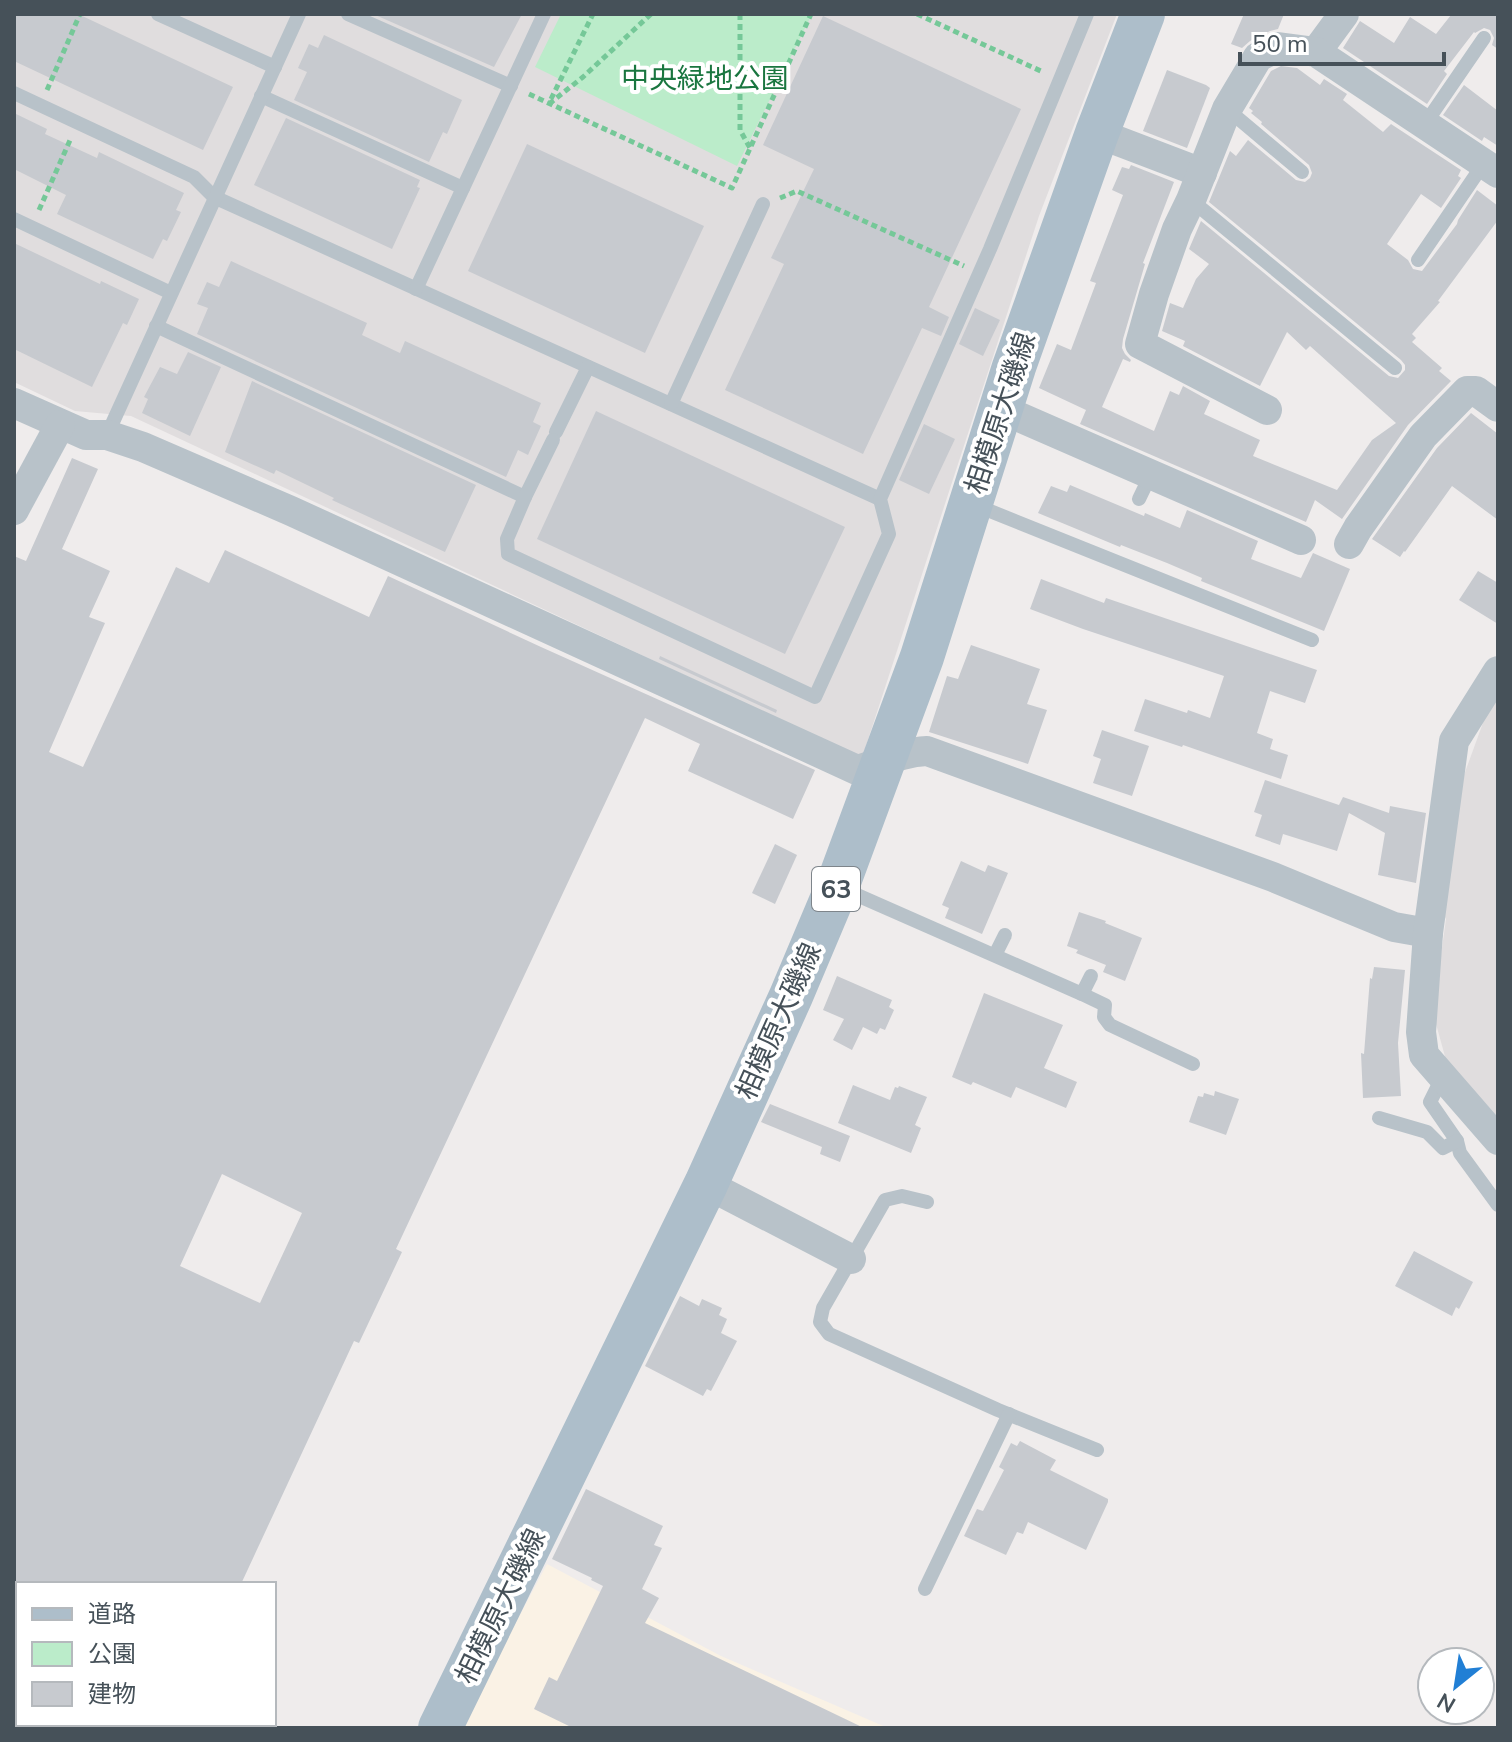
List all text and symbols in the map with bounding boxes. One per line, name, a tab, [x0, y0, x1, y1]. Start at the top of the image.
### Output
scale bar	[1240, 16, 1444, 66]
text: 50 m	[1252, 28, 1308, 60]
park label: 中央緑地公園	[621, 60, 789, 98]
street label: 相模原大磯線	[957, 328, 1045, 499]
road number: 63	[812, 867, 860, 911]
street label: 相模原大磯線	[727, 937, 830, 1106]
street label: 相模原大磯線	[447, 1523, 555, 1690]
legend	[16, 1582, 276, 1726]
text: 道路	[88, 1598, 136, 1630]
text: 公園	[88, 1638, 136, 1670]
north arrow	[1416, 1646, 1496, 1726]
text: 建物	[88, 1678, 136, 1710]
text: N	[1432, 1685, 1461, 1720]

